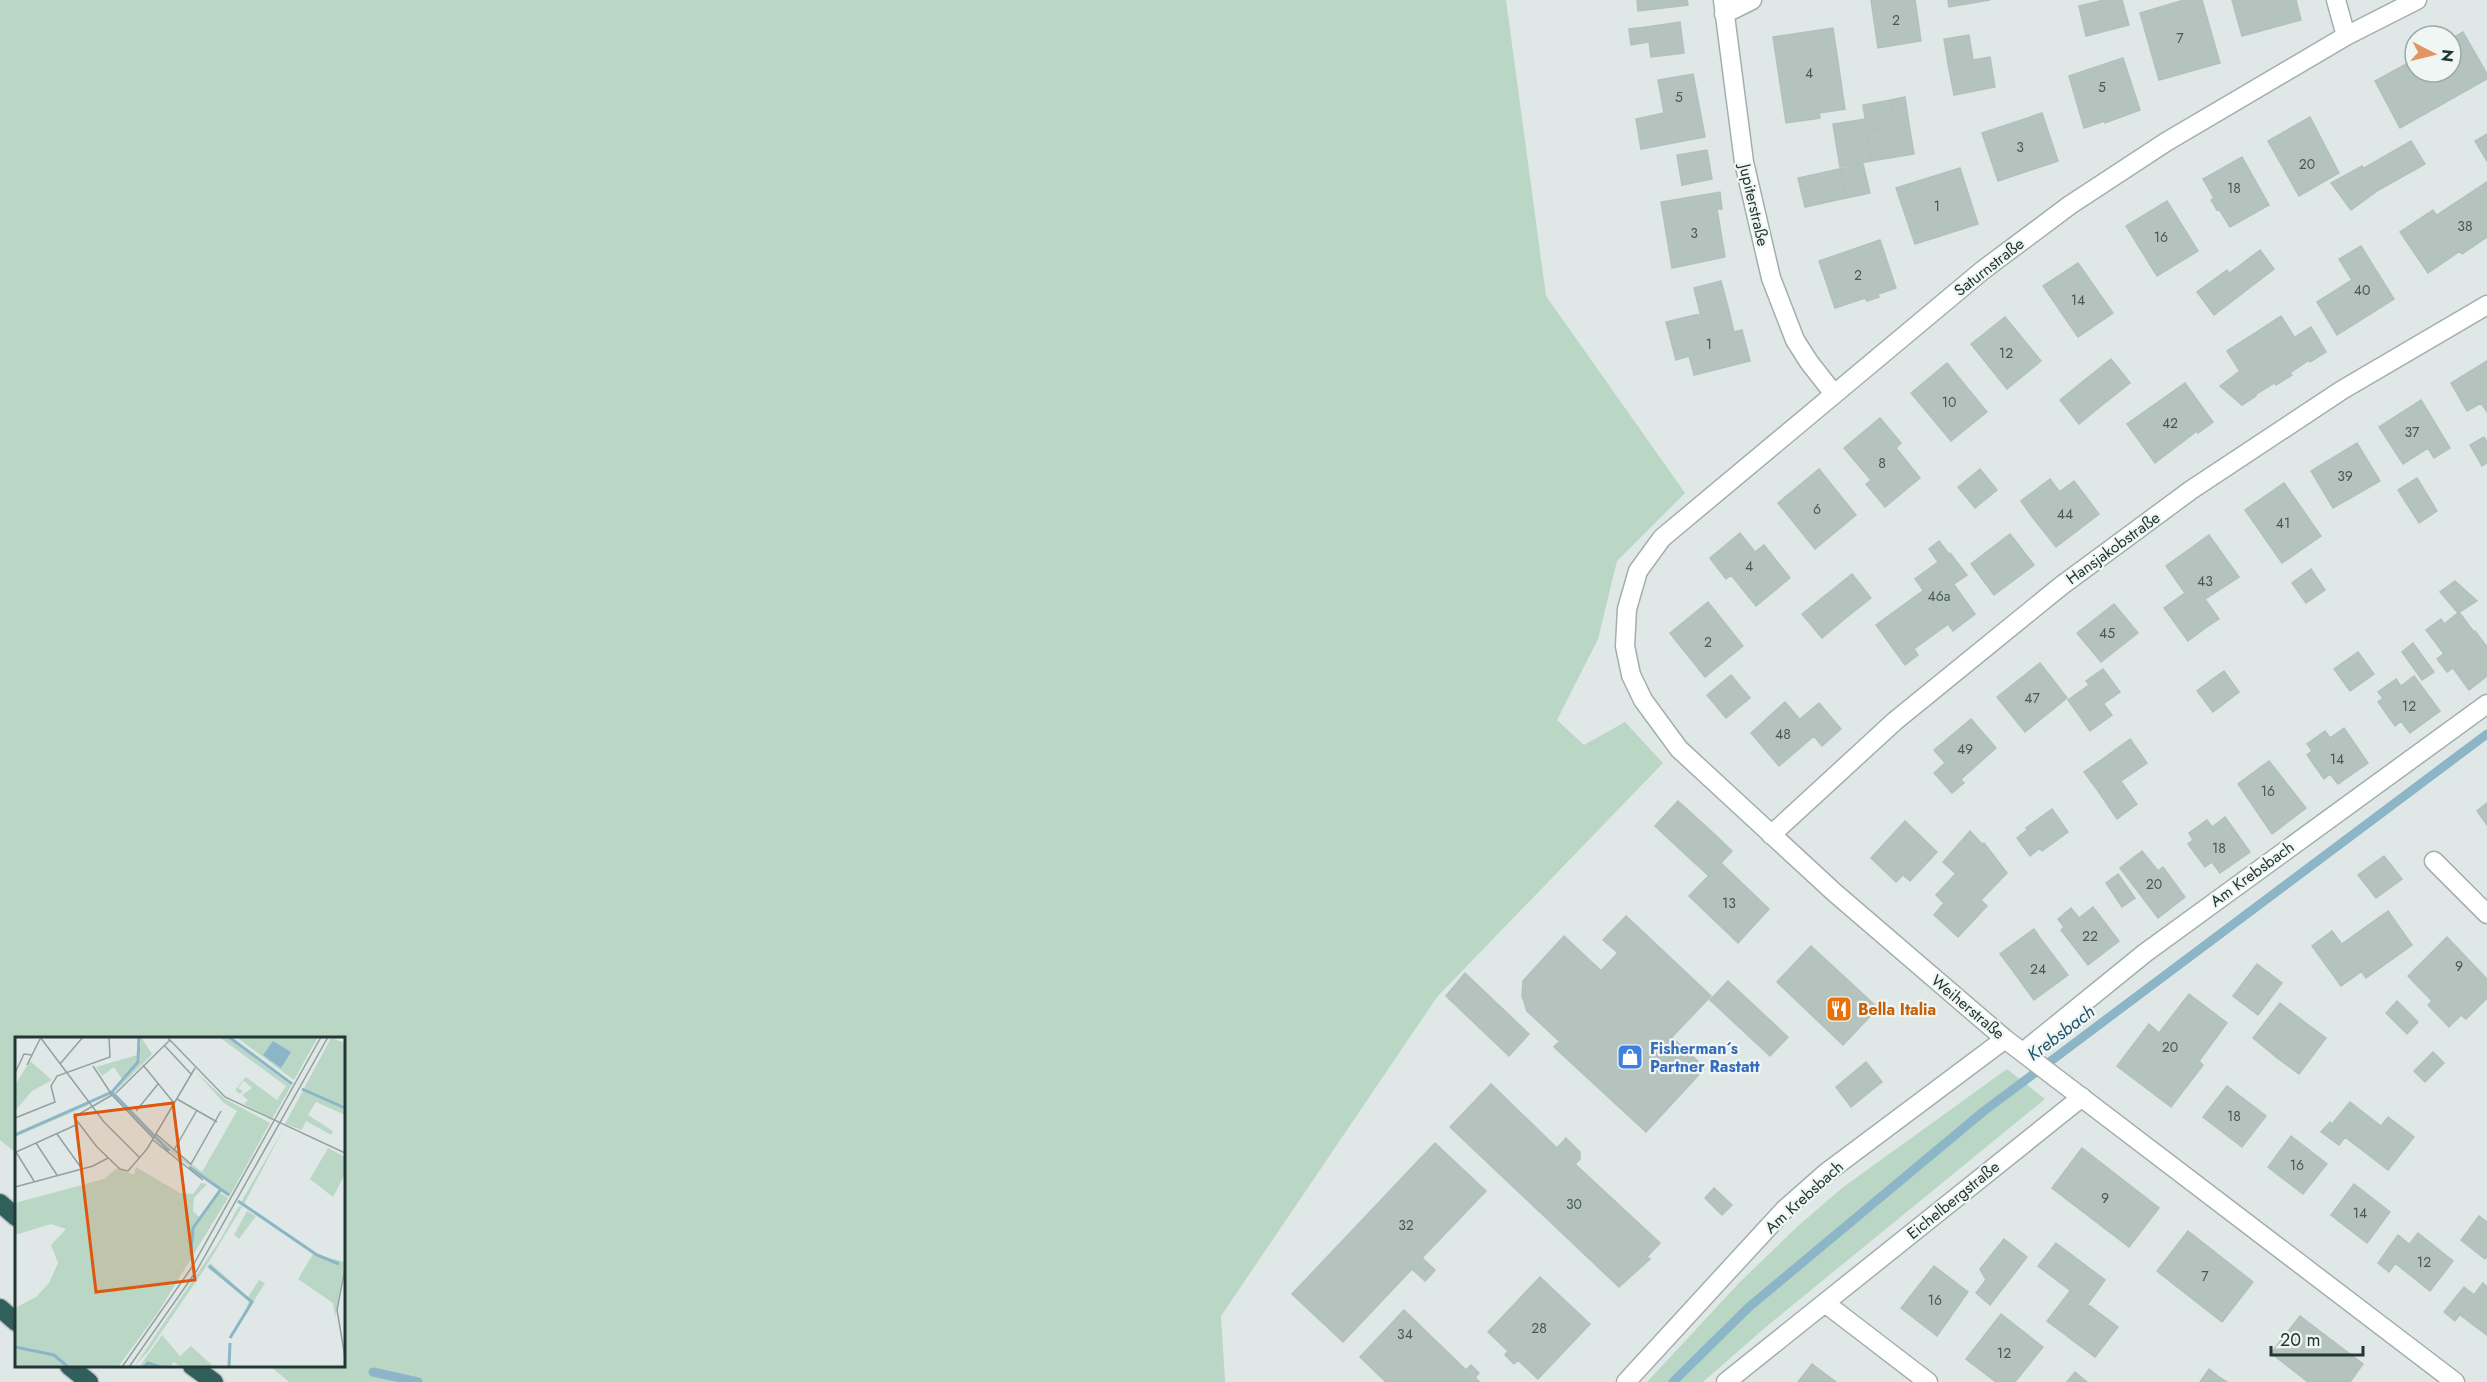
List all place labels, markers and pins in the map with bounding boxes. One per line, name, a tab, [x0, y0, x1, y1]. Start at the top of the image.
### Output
restaurant icon: Bella Italia	[1824, 994, 1854, 1024]
place label: Bella Italia	[1858, 998, 1936, 1021]
place label: Fisherman´s Partner Rastatt	[1650, 1037, 1761, 1078]
shop icon: Fisherman´s Partner Rastatt	[1615, 1042, 1645, 1072]

